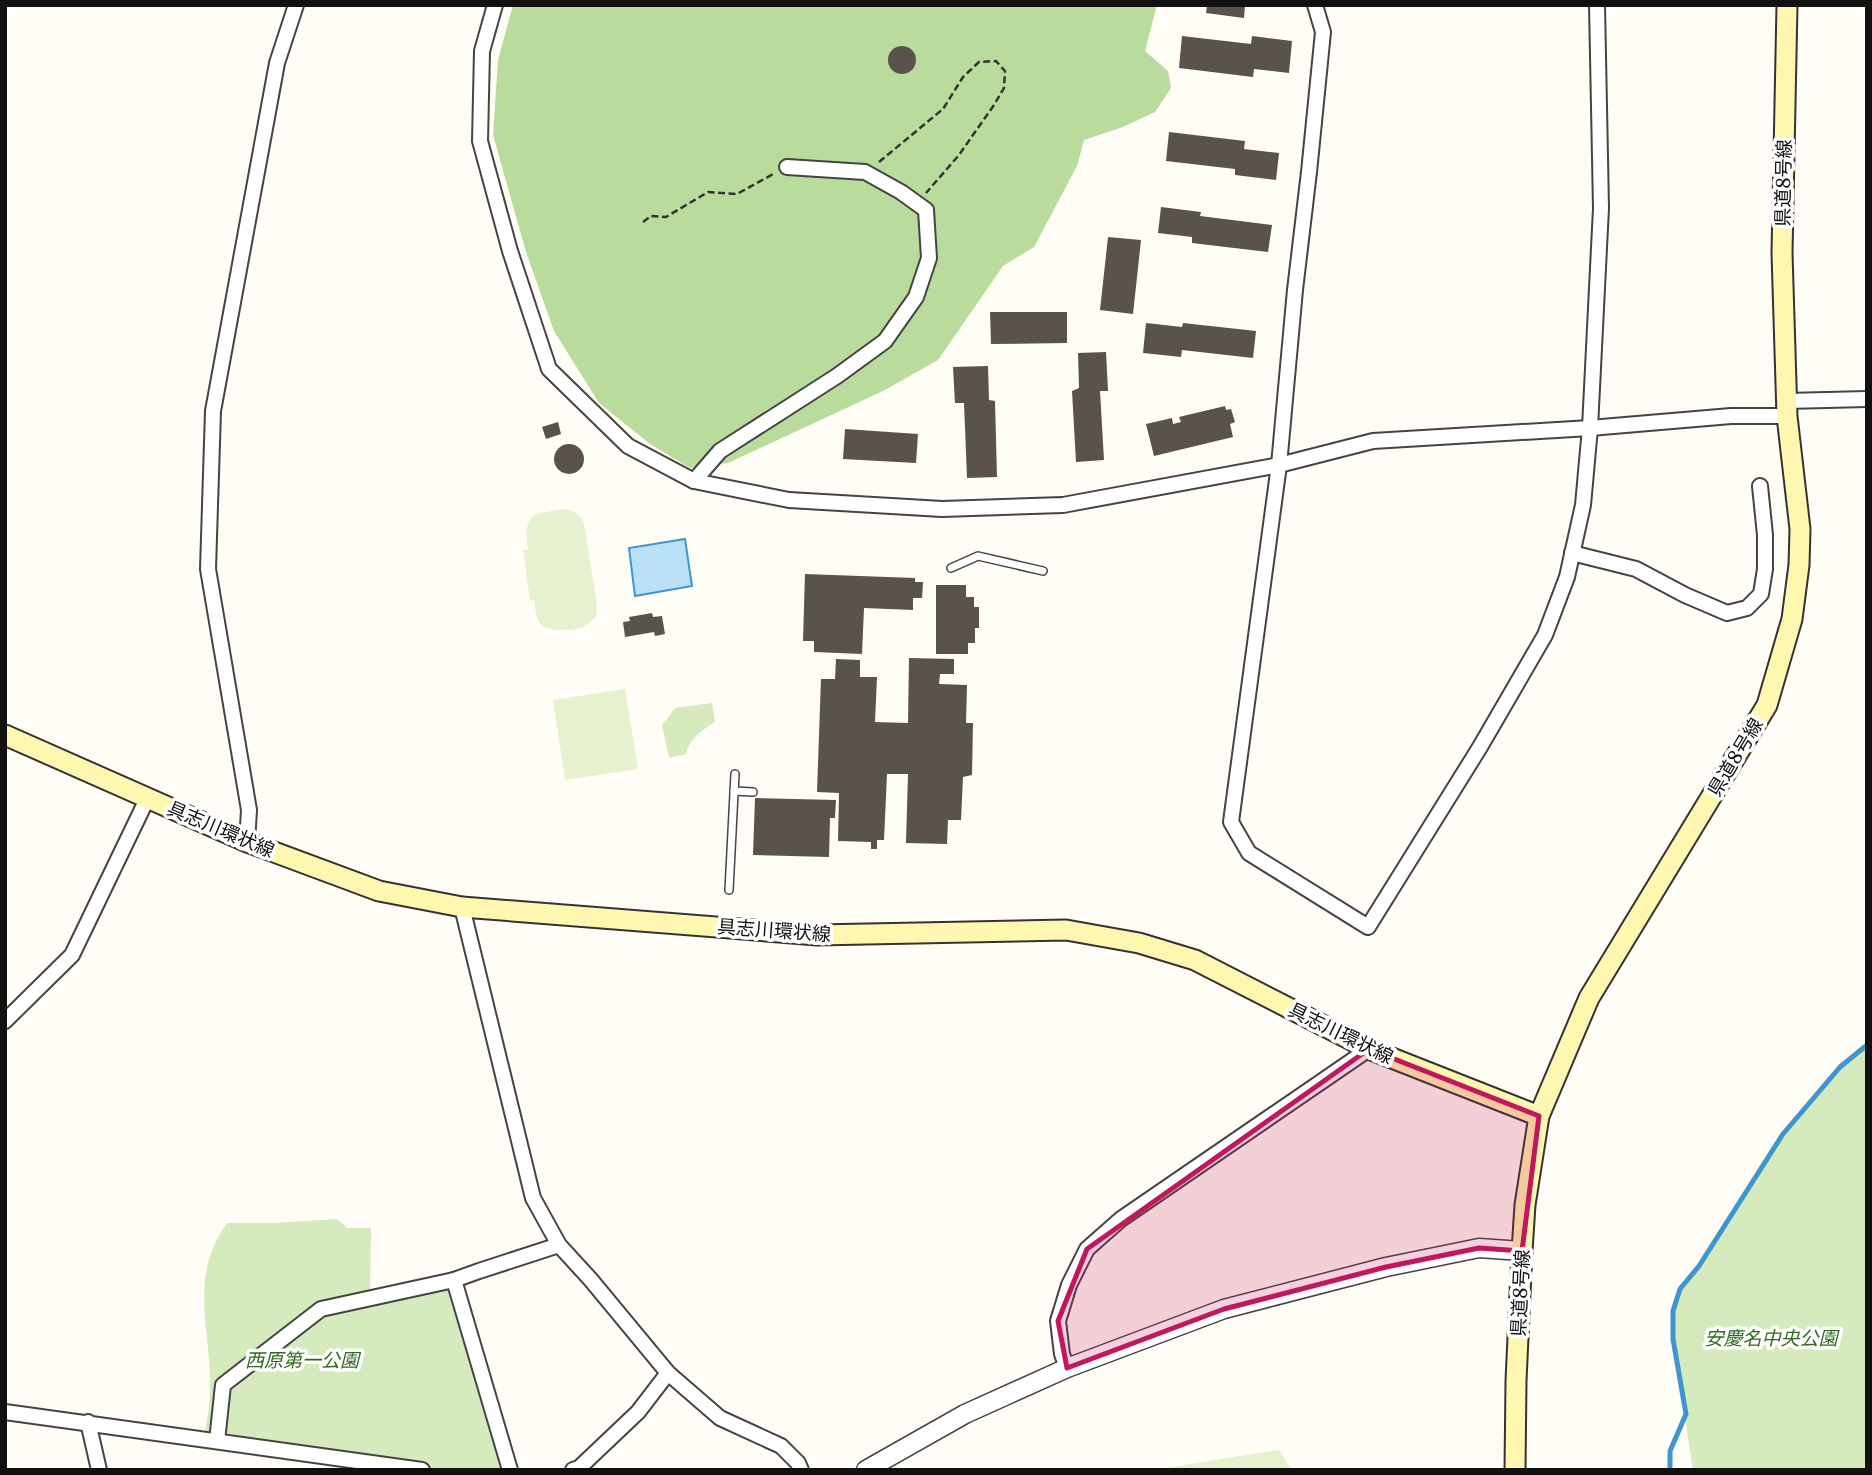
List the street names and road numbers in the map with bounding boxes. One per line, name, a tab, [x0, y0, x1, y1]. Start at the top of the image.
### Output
street label: 県道8号線	[1770, 139, 1796, 227]
street label: 県道8号線	[1702, 713, 1768, 801]
street label: 具志川環状線	[164, 796, 278, 862]
street label: 具志川環状線	[716, 914, 832, 946]
street label: 具志川環状線	[1285, 997, 1397, 1069]
street label: 県道8号線	[1506, 1249, 1534, 1337]

